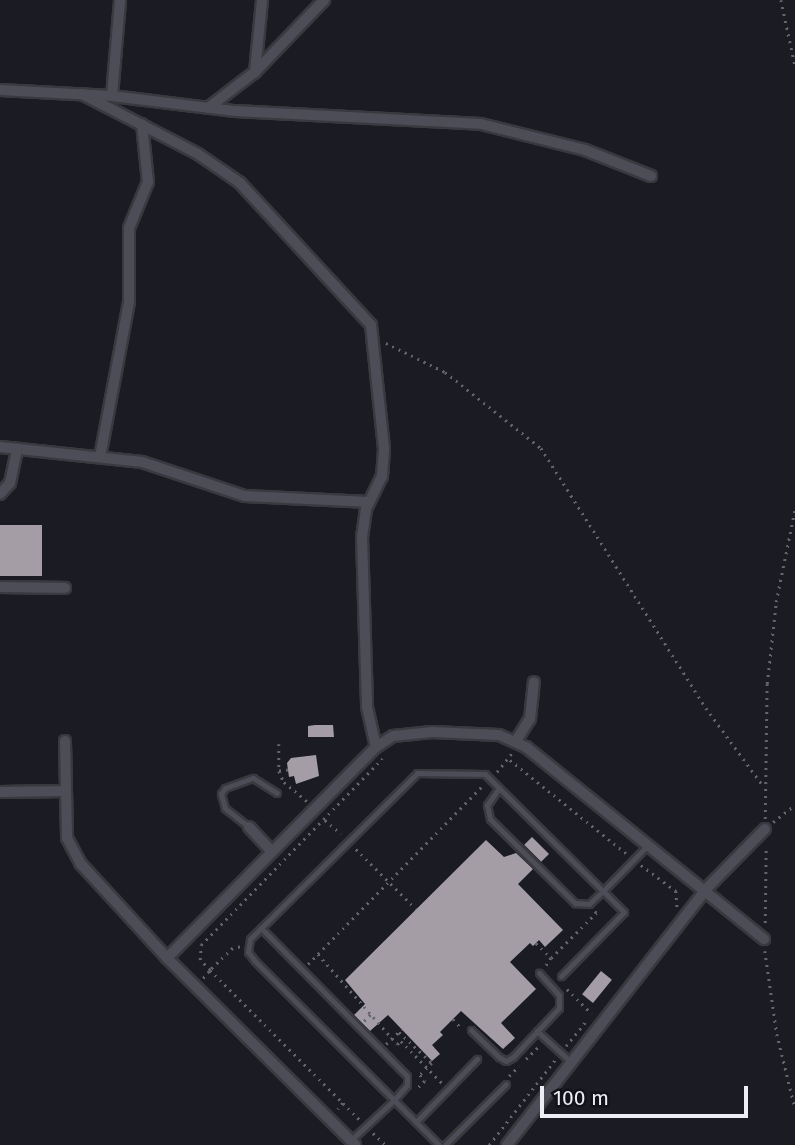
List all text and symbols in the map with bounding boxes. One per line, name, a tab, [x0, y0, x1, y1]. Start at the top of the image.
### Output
scale bar	[543, 1072, 751, 1116]
text: 100 m	[553, 1085, 609, 1111]

